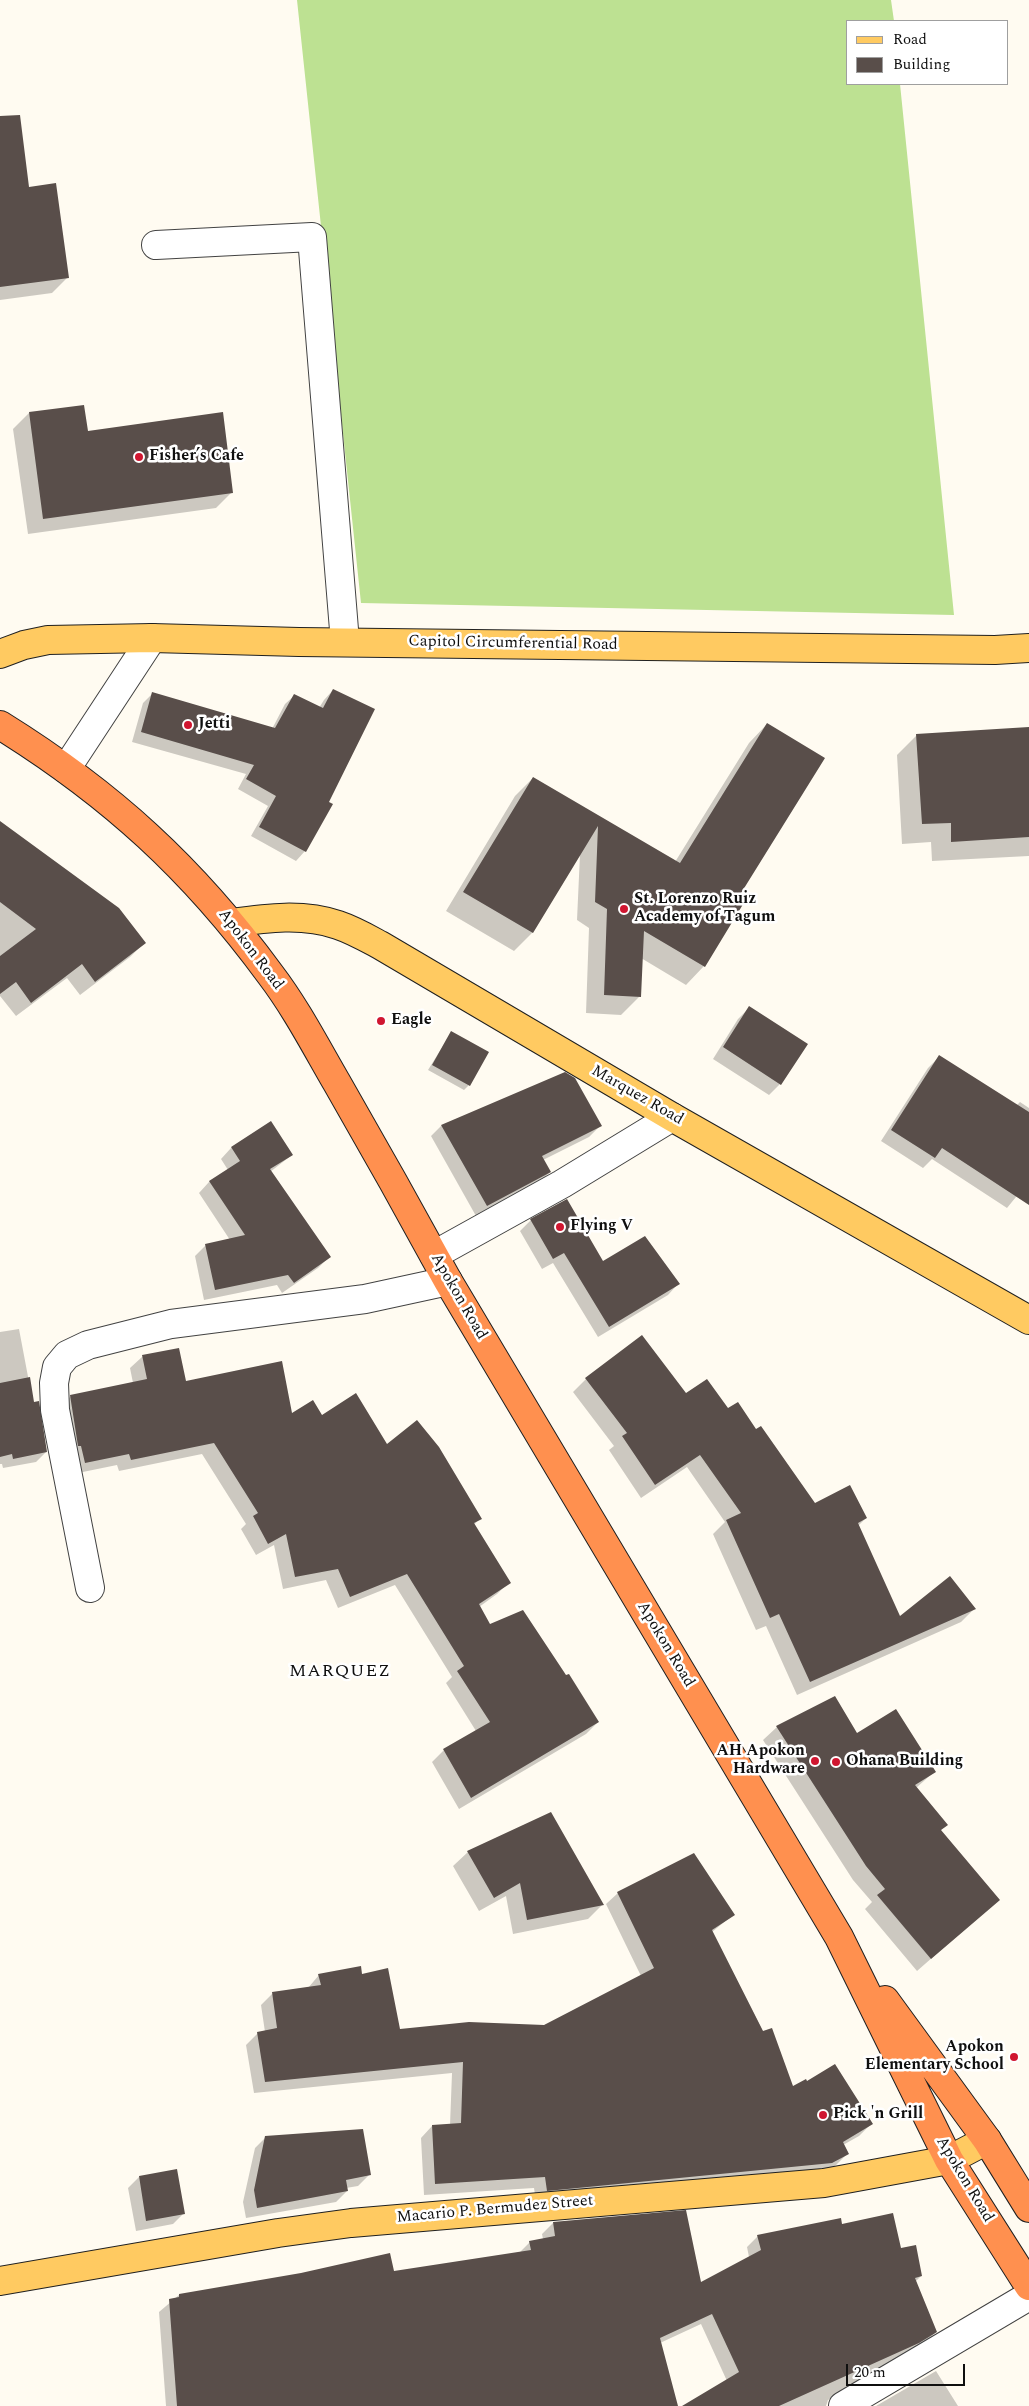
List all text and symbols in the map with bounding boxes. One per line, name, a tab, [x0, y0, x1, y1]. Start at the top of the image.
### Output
legend	[846, 20, 1009, 85]
text: Road	[893, 28, 927, 51]
text: Building	[893, 53, 950, 76]
place label: Fisher’s Cafe	[149, 447, 244, 467]
marker: Fisher’s Cafe	[133, 451, 145, 463]
street label: Capitol Circumferential Road	[408, 633, 618, 655]
place label: Jetti	[198, 715, 230, 735]
marker: Jetti	[182, 719, 194, 731]
place label: St. Lorenzo Ruiz Academy of Tagum	[634, 890, 775, 928]
marker: St. Lorenzo Ruiz Academy of Tagum	[618, 903, 630, 915]
street label: Apokon Road	[213, 906, 287, 994]
place label: Eagle	[391, 1011, 432, 1031]
marker: Eagle	[375, 1015, 387, 1027]
street label: Marquez Road	[588, 1062, 686, 1130]
place label: Flying V	[570, 1217, 633, 1237]
marker: Flying V	[554, 1221, 566, 1233]
street label: Apokon Road	[426, 1250, 490, 1344]
street label: Apokon Road	[632, 1599, 698, 1691]
district label: MARQUEZ	[288, 1661, 392, 1683]
place label: AH Apokon Hardware	[716, 1742, 805, 1780]
place label: Ohana Building	[846, 1752, 963, 1772]
marker: AH Apokon Hardware	[809, 1755, 821, 1767]
marker: Ohana Building	[830, 1756, 842, 1768]
place label: Apokon Elementary School	[865, 2038, 1004, 2076]
marker: Apokon Elementary School	[1008, 2051, 1020, 2063]
place label: Pick 'n Grill	[833, 2105, 923, 2125]
marker: Pick 'n Grill	[817, 2109, 829, 2121]
street label: Apokon Road	[931, 2134, 997, 2226]
street label: Macario P. Bermudez Street	[396, 2192, 594, 2228]
scale bar	[849, 2354, 968, 2386]
text: 20 m	[854, 2361, 886, 2384]

